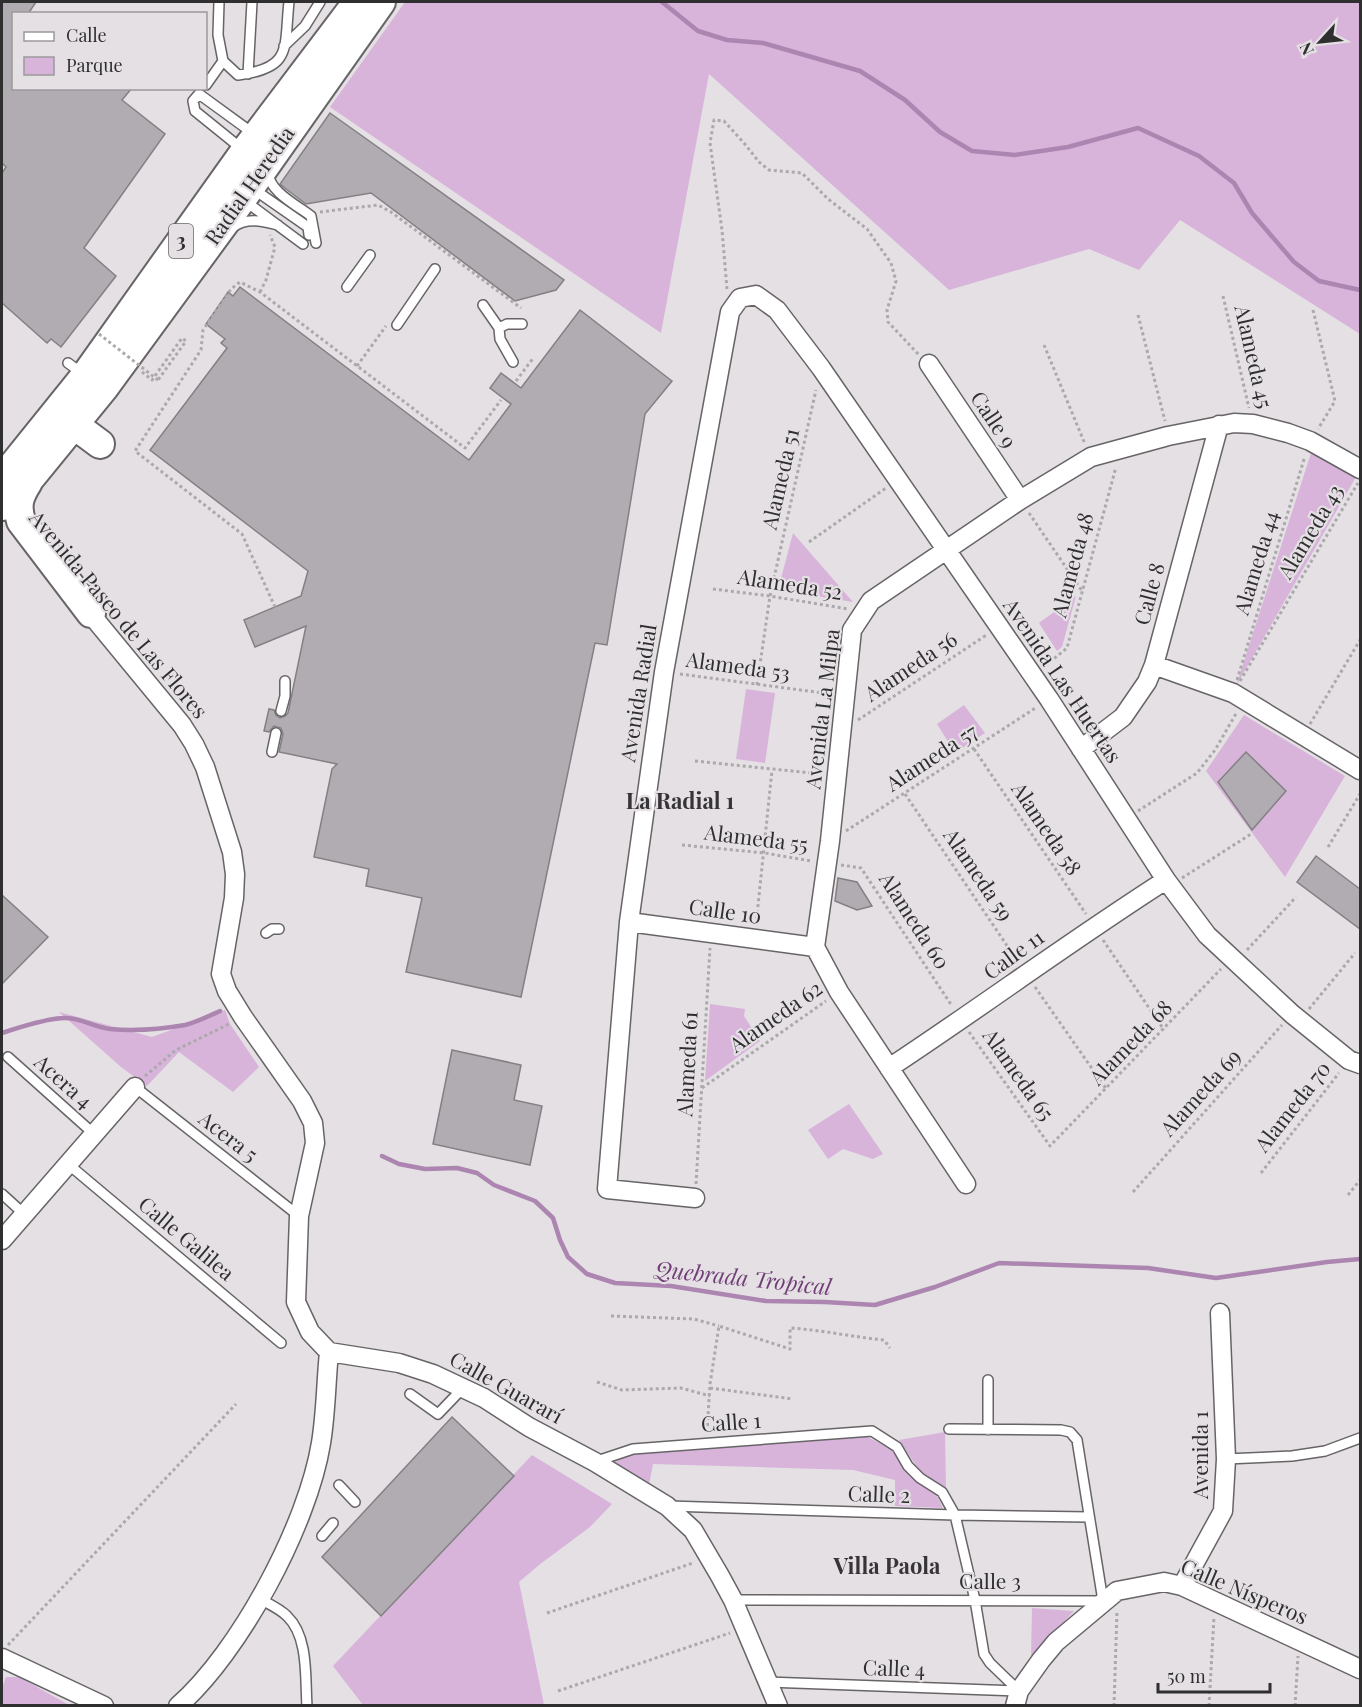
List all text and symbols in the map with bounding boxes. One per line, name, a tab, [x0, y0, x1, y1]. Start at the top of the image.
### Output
legend	[12, 12, 207, 90]
north arrow	[1290, 12, 1350, 72]
text: Calle	[66, 23, 107, 47]
text: N	[1294, 39, 1318, 59]
text: Parque	[66, 53, 123, 77]
street label: Radial Heredia	[197, 120, 300, 250]
road number: 3	[169, 224, 193, 258]
street label: Alameda 45	[1229, 301, 1280, 411]
street label: Calle 9	[965, 385, 1024, 453]
street label: Alameda 51	[754, 425, 804, 533]
street label: Alameda 43	[1270, 478, 1348, 584]
street label: Avenida Paseo de Las Flores	[24, 503, 215, 724]
street label: Alameda 44	[1226, 507, 1284, 619]
street label: Alameda 48	[1043, 509, 1098, 621]
street label: Calle 8	[1126, 559, 1170, 628]
street label: Alameda 52	[735, 561, 845, 605]
street label: Avenida Las Huertas	[998, 591, 1129, 768]
street label: Avenida Radial	[612, 622, 662, 765]
street label: Alameda 56	[857, 624, 962, 707]
street label: Avenida La Milpa	[797, 627, 845, 791]
street label: Alameda 53	[683, 644, 792, 686]
street label: Alameda 57	[879, 716, 982, 797]
street label: Alameda 58	[1006, 775, 1089, 880]
district label: La Radial 1	[626, 785, 734, 815]
street label: Alameda 55	[702, 817, 810, 857]
street label: Alameda 59	[938, 821, 1021, 926]
street label: Alameda 60	[873, 865, 957, 974]
street label: Calle 10	[687, 891, 763, 929]
street label: Calle 11	[977, 922, 1049, 985]
street label: Alameda 62	[722, 973, 827, 1058]
street label: Alameda 68	[1081, 993, 1177, 1091]
street label: Alameda 61	[669, 1010, 703, 1118]
street label: Alameda 65	[977, 1022, 1062, 1125]
street label: Alameda 69	[1152, 1042, 1246, 1142]
street label: Acera 4	[29, 1046, 99, 1114]
street label: Alameda 70	[1247, 1055, 1336, 1158]
street label: Acera 5	[193, 1103, 264, 1167]
street label: Calle Galilea	[134, 1189, 241, 1286]
water label: Quebrada Tropical	[652, 1253, 834, 1301]
street label: Calle Guararí	[445, 1344, 569, 1429]
street label: Calle 1	[700, 1405, 762, 1437]
street label: Avenida 1	[1185, 1411, 1213, 1500]
street label: Calle 2	[847, 1478, 911, 1508]
district label: Villa Paola	[833, 1550, 941, 1580]
street label: Calle Nísperos	[1177, 1551, 1313, 1629]
street label: Calle 3	[959, 1566, 1021, 1594]
street label: Calle 4	[862, 1652, 926, 1682]
scale bar	[1158, 1656, 1270, 1694]
text: 50 m	[1167, 1664, 1206, 1688]

